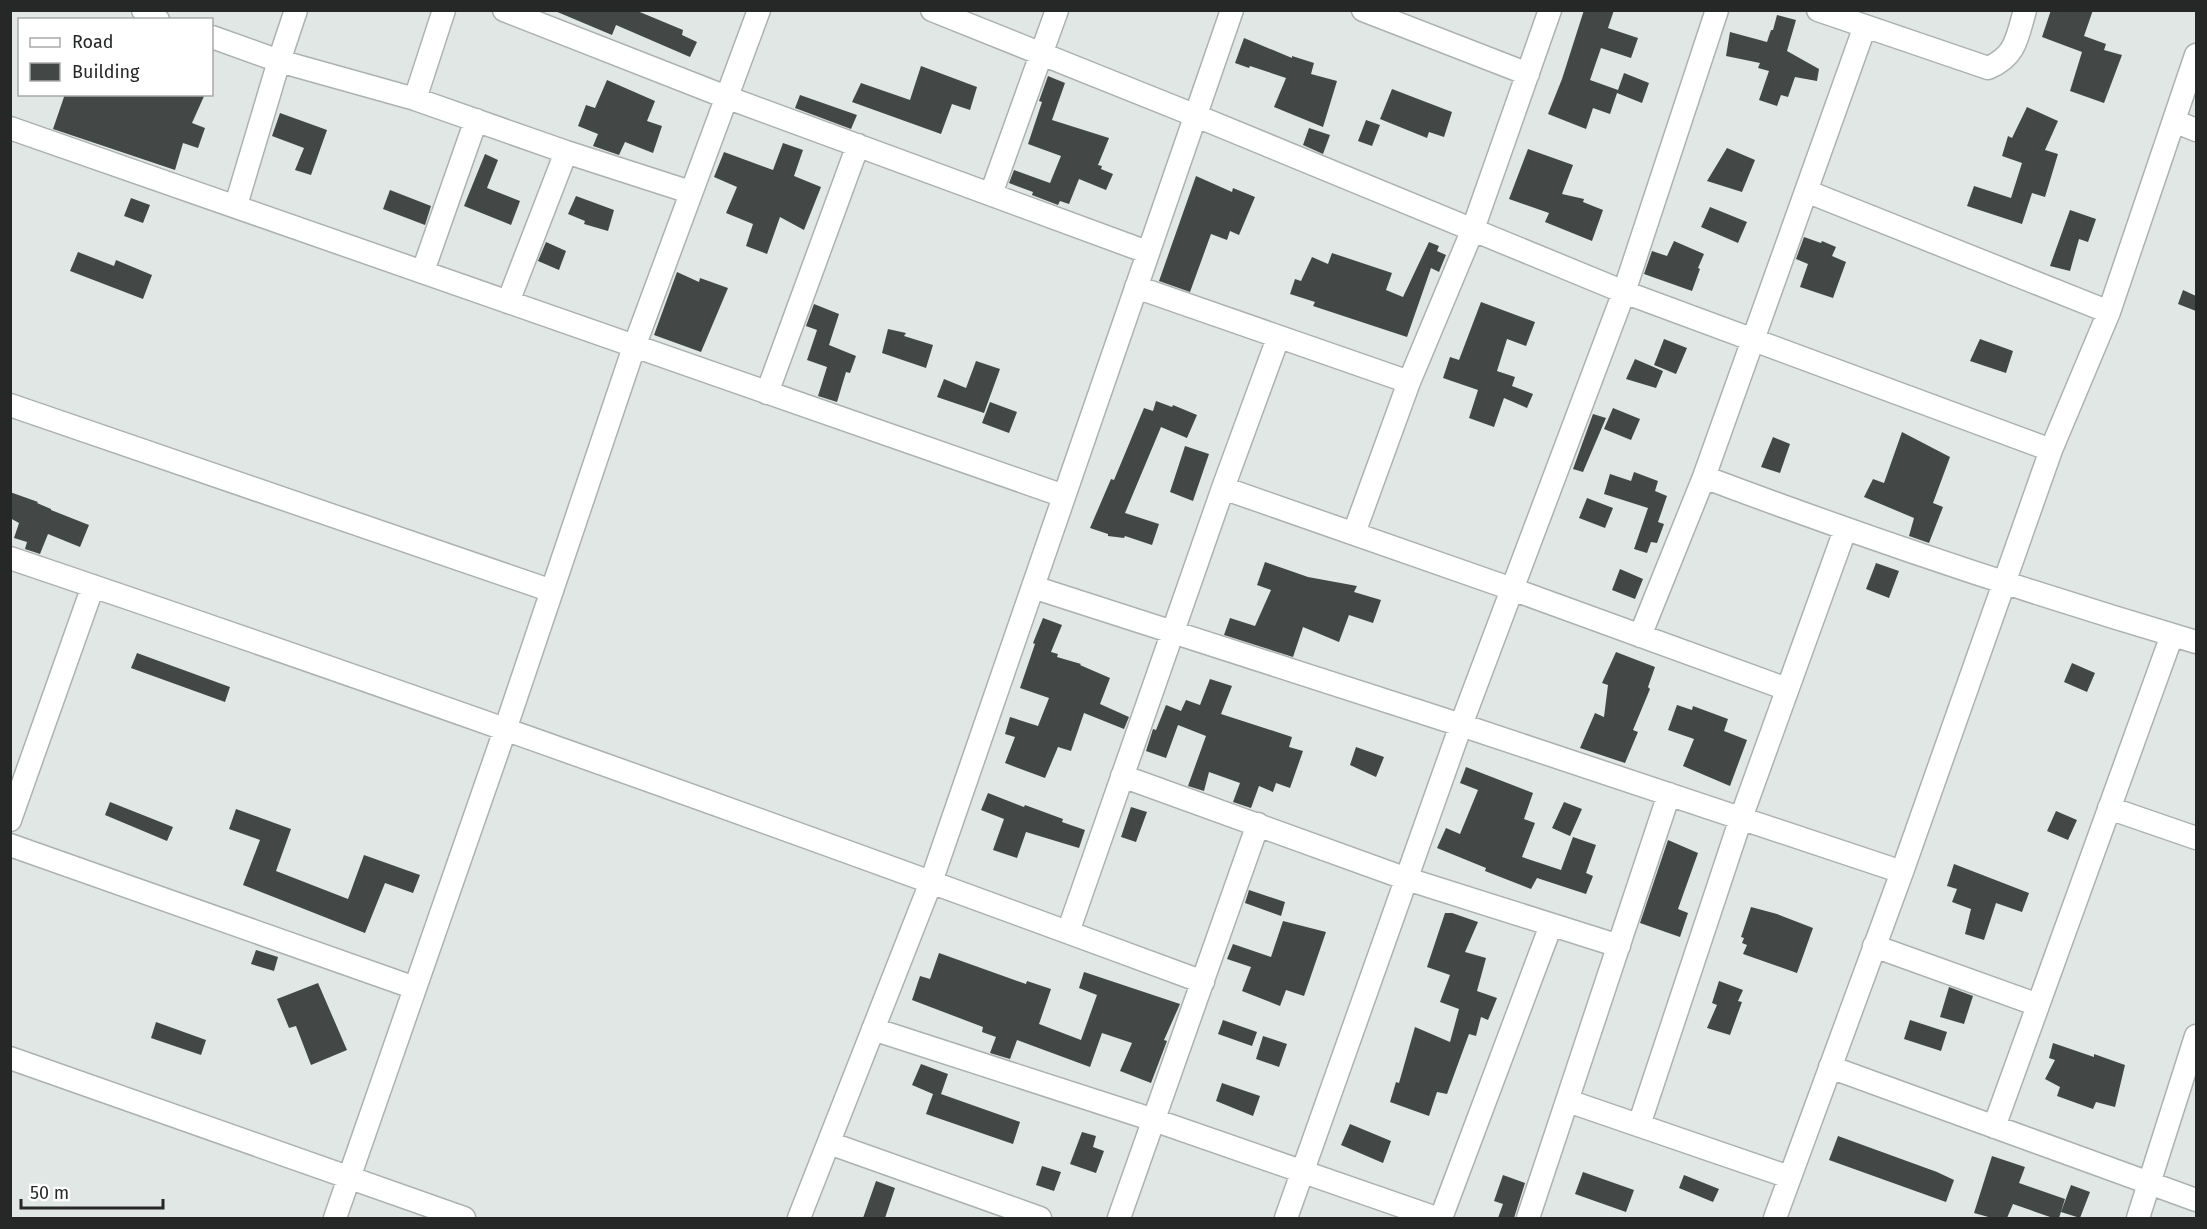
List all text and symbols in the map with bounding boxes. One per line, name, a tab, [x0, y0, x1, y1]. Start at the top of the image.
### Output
legend	[18, 18, 213, 96]
text: Road	[72, 31, 114, 53]
text: Building	[72, 61, 140, 83]
scale bar	[21, 1172, 164, 1210]
text: 50 m	[30, 1182, 69, 1204]

